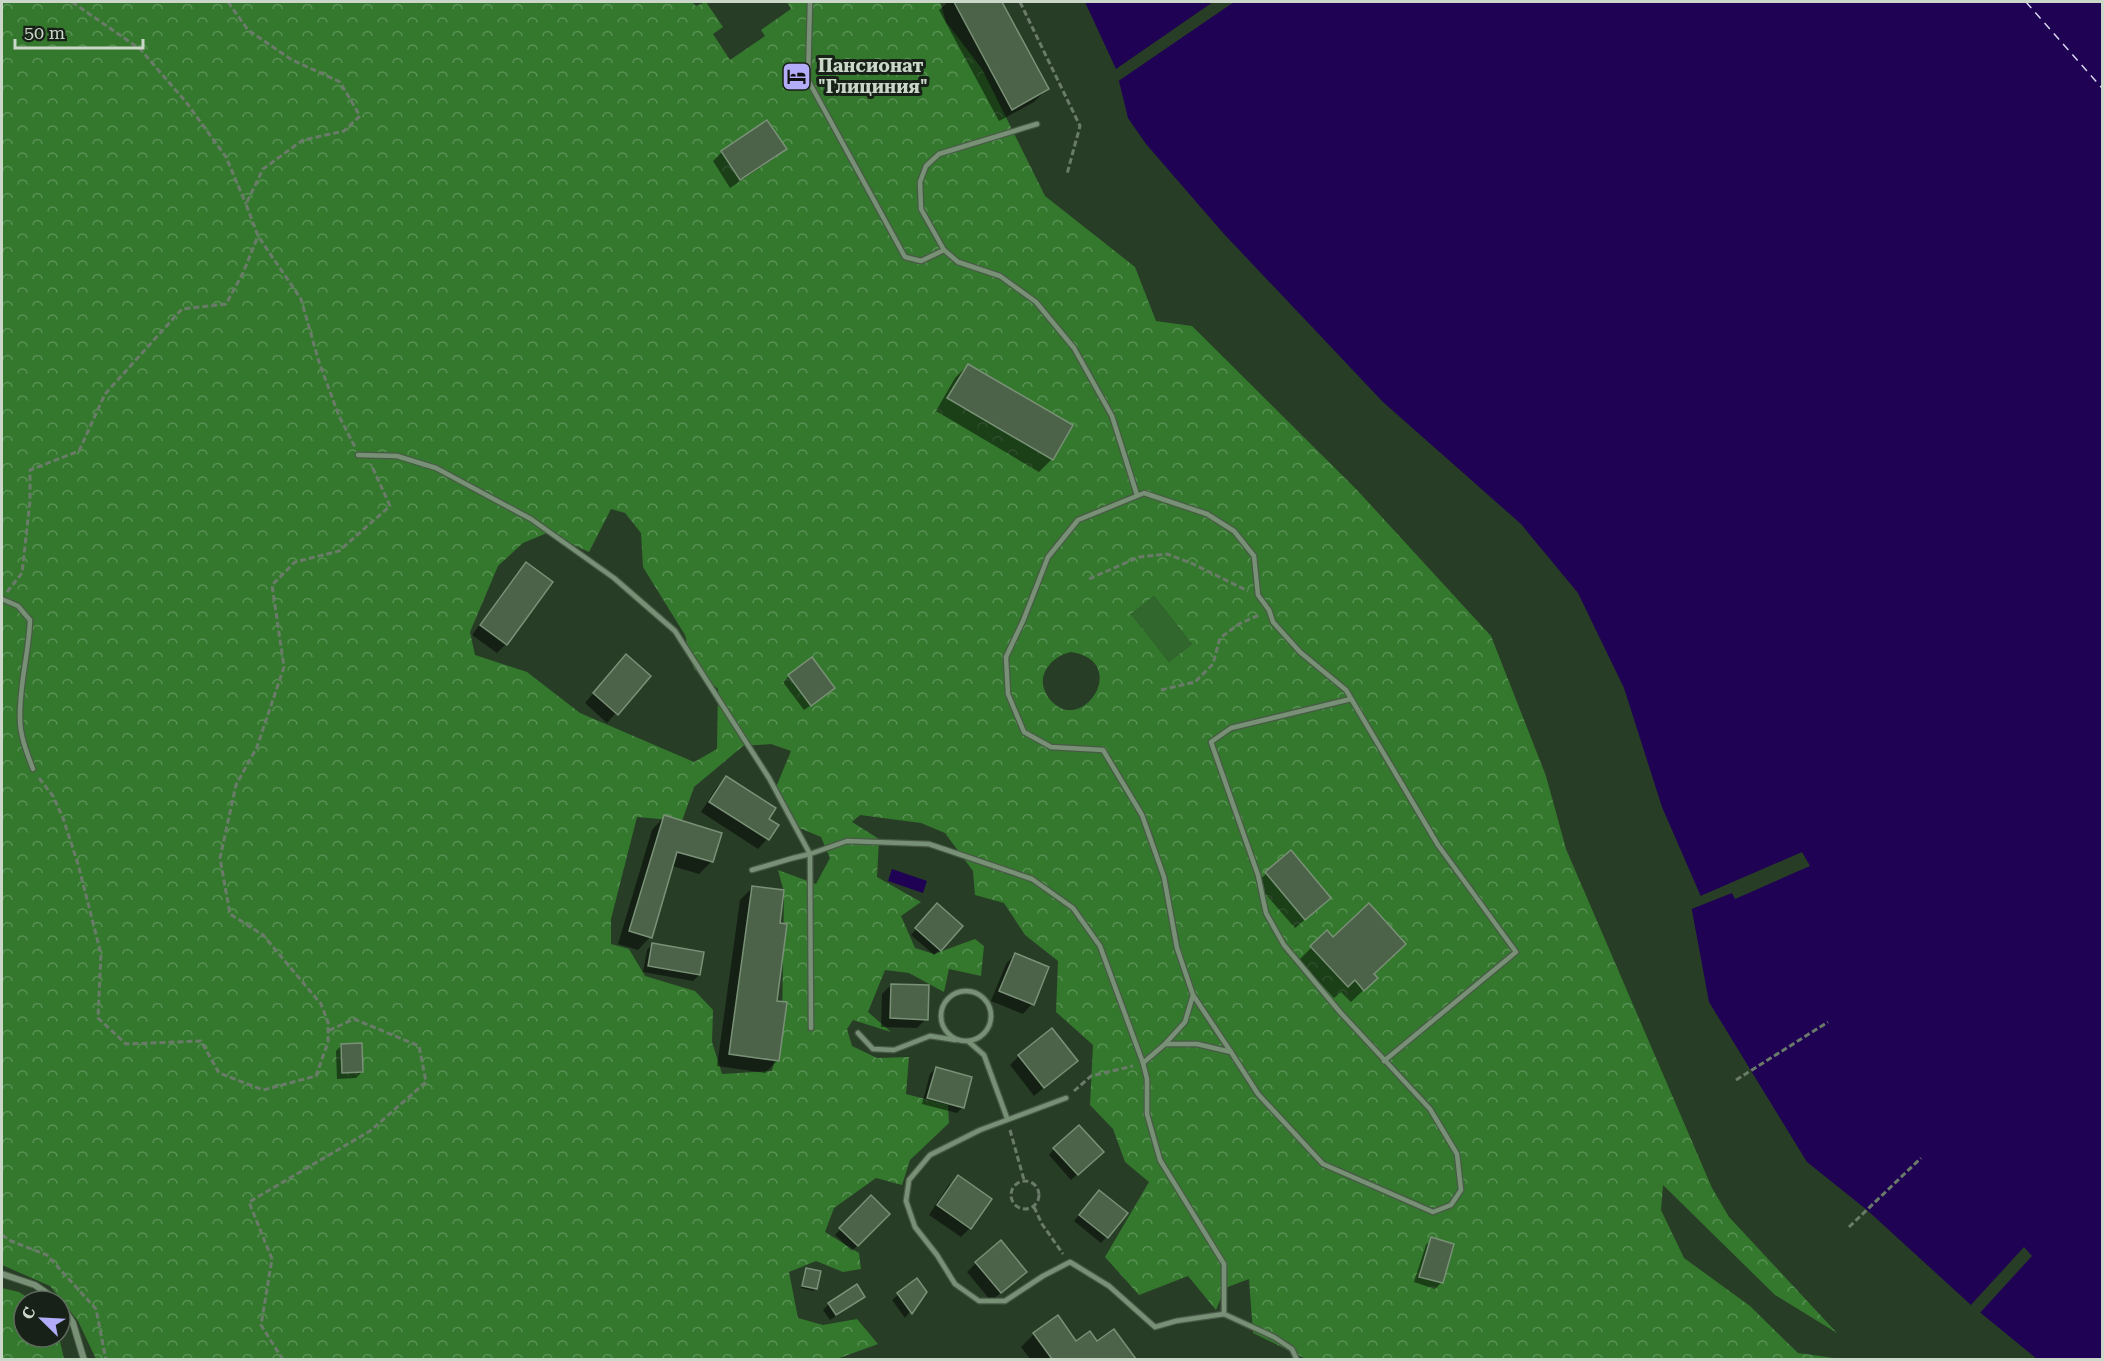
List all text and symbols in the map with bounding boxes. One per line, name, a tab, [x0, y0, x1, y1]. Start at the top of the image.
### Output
scale bar	[15, 12, 142, 50]
text: 50 m	[24, 22, 65, 43]
place label: Пансионат "Глициния"	[818, 55, 928, 97]
hotel icon: Пансионат "Глициния"	[781, 60, 813, 92]
north arrow	[12, 1289, 72, 1349]
text: С	[18, 1304, 40, 1322]

